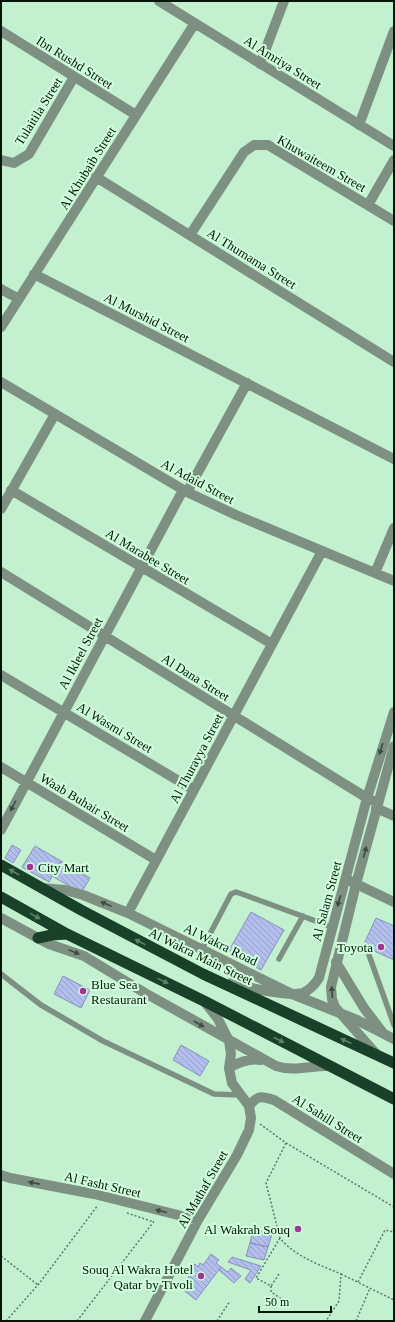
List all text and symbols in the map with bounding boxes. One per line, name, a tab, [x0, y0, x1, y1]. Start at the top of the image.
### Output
street label: Ibn Rushd Street	[34, 33, 116, 92]
street label: Al Amriya Street	[241, 33, 325, 93]
street label: Tulaitila Street	[12, 74, 65, 148]
street label: Al Khubaib Street	[56, 124, 119, 212]
street label: Khuwaiteem Street	[275, 132, 369, 195]
street label: Al Thumama Street	[204, 225, 299, 292]
street label: Al Murshid Street	[102, 289, 192, 346]
street label: Al Adaid Street	[159, 456, 237, 507]
street label: Al Marabee Street	[103, 525, 193, 588]
street label: Al Ikleel Street	[55, 614, 106, 692]
street label: Al Dana Street	[159, 651, 233, 704]
street label: Al Wasmi Street	[74, 699, 156, 756]
street label: Al Thurayya Street	[166, 710, 227, 806]
one-way arrow	[378, 744, 384, 756]
street label: Waab Buhair Street	[37, 770, 132, 835]
one-way arrow	[10, 800, 17, 812]
one-way arrow	[362, 846, 368, 858]
street label: Al Salam Street	[309, 859, 344, 943]
place label: City Mart	[38, 860, 89, 875]
marker: City Mart	[25, 862, 35, 872]
one-way arrow	[8, 869, 20, 876]
one-way arrow	[336, 895, 342, 908]
one-way arrow	[100, 901, 111, 907]
one-way arrow	[29, 913, 41, 920]
street label: Al Wakra Road	[181, 920, 261, 969]
street label: Al Wakra Main Street	[146, 925, 256, 988]
one-way arrow	[135, 939, 146, 945]
place label: Toyota	[337, 940, 373, 955]
marker: Toyota	[376, 942, 386, 952]
one-way arrow	[68, 950, 80, 956]
place label: Blue Sea Restaurant	[91, 977, 147, 1007]
one-way arrow	[158, 978, 169, 984]
marker: Blue Sea Restaurant	[78, 986, 88, 996]
one-way arrow	[328, 986, 335, 998]
one-way arrow	[193, 1020, 205, 1027]
one-way arrow	[274, 1037, 285, 1043]
one-way arrow	[340, 1038, 351, 1044]
street label: Al Sahill Street	[290, 1091, 366, 1146]
street label: Al Mathaf Street	[174, 1147, 231, 1231]
street label: Al Fasht Street	[63, 1168, 143, 1201]
one-way arrow	[28, 1180, 40, 1186]
one-way arrow	[154, 1207, 167, 1213]
place label: Al Wakrah Souq	[204, 1222, 290, 1237]
marker: Al Wakrah Souq	[293, 1224, 303, 1234]
place label: Souq Al Wakra Hotel Qatar by Tivoli	[82, 1262, 193, 1292]
marker: Souq Al Wakra Hotel Qatar by Tivoli	[196, 1271, 206, 1281]
scale bar	[259, 1288, 331, 1314]
text: 50 m	[265, 1295, 290, 1309]

